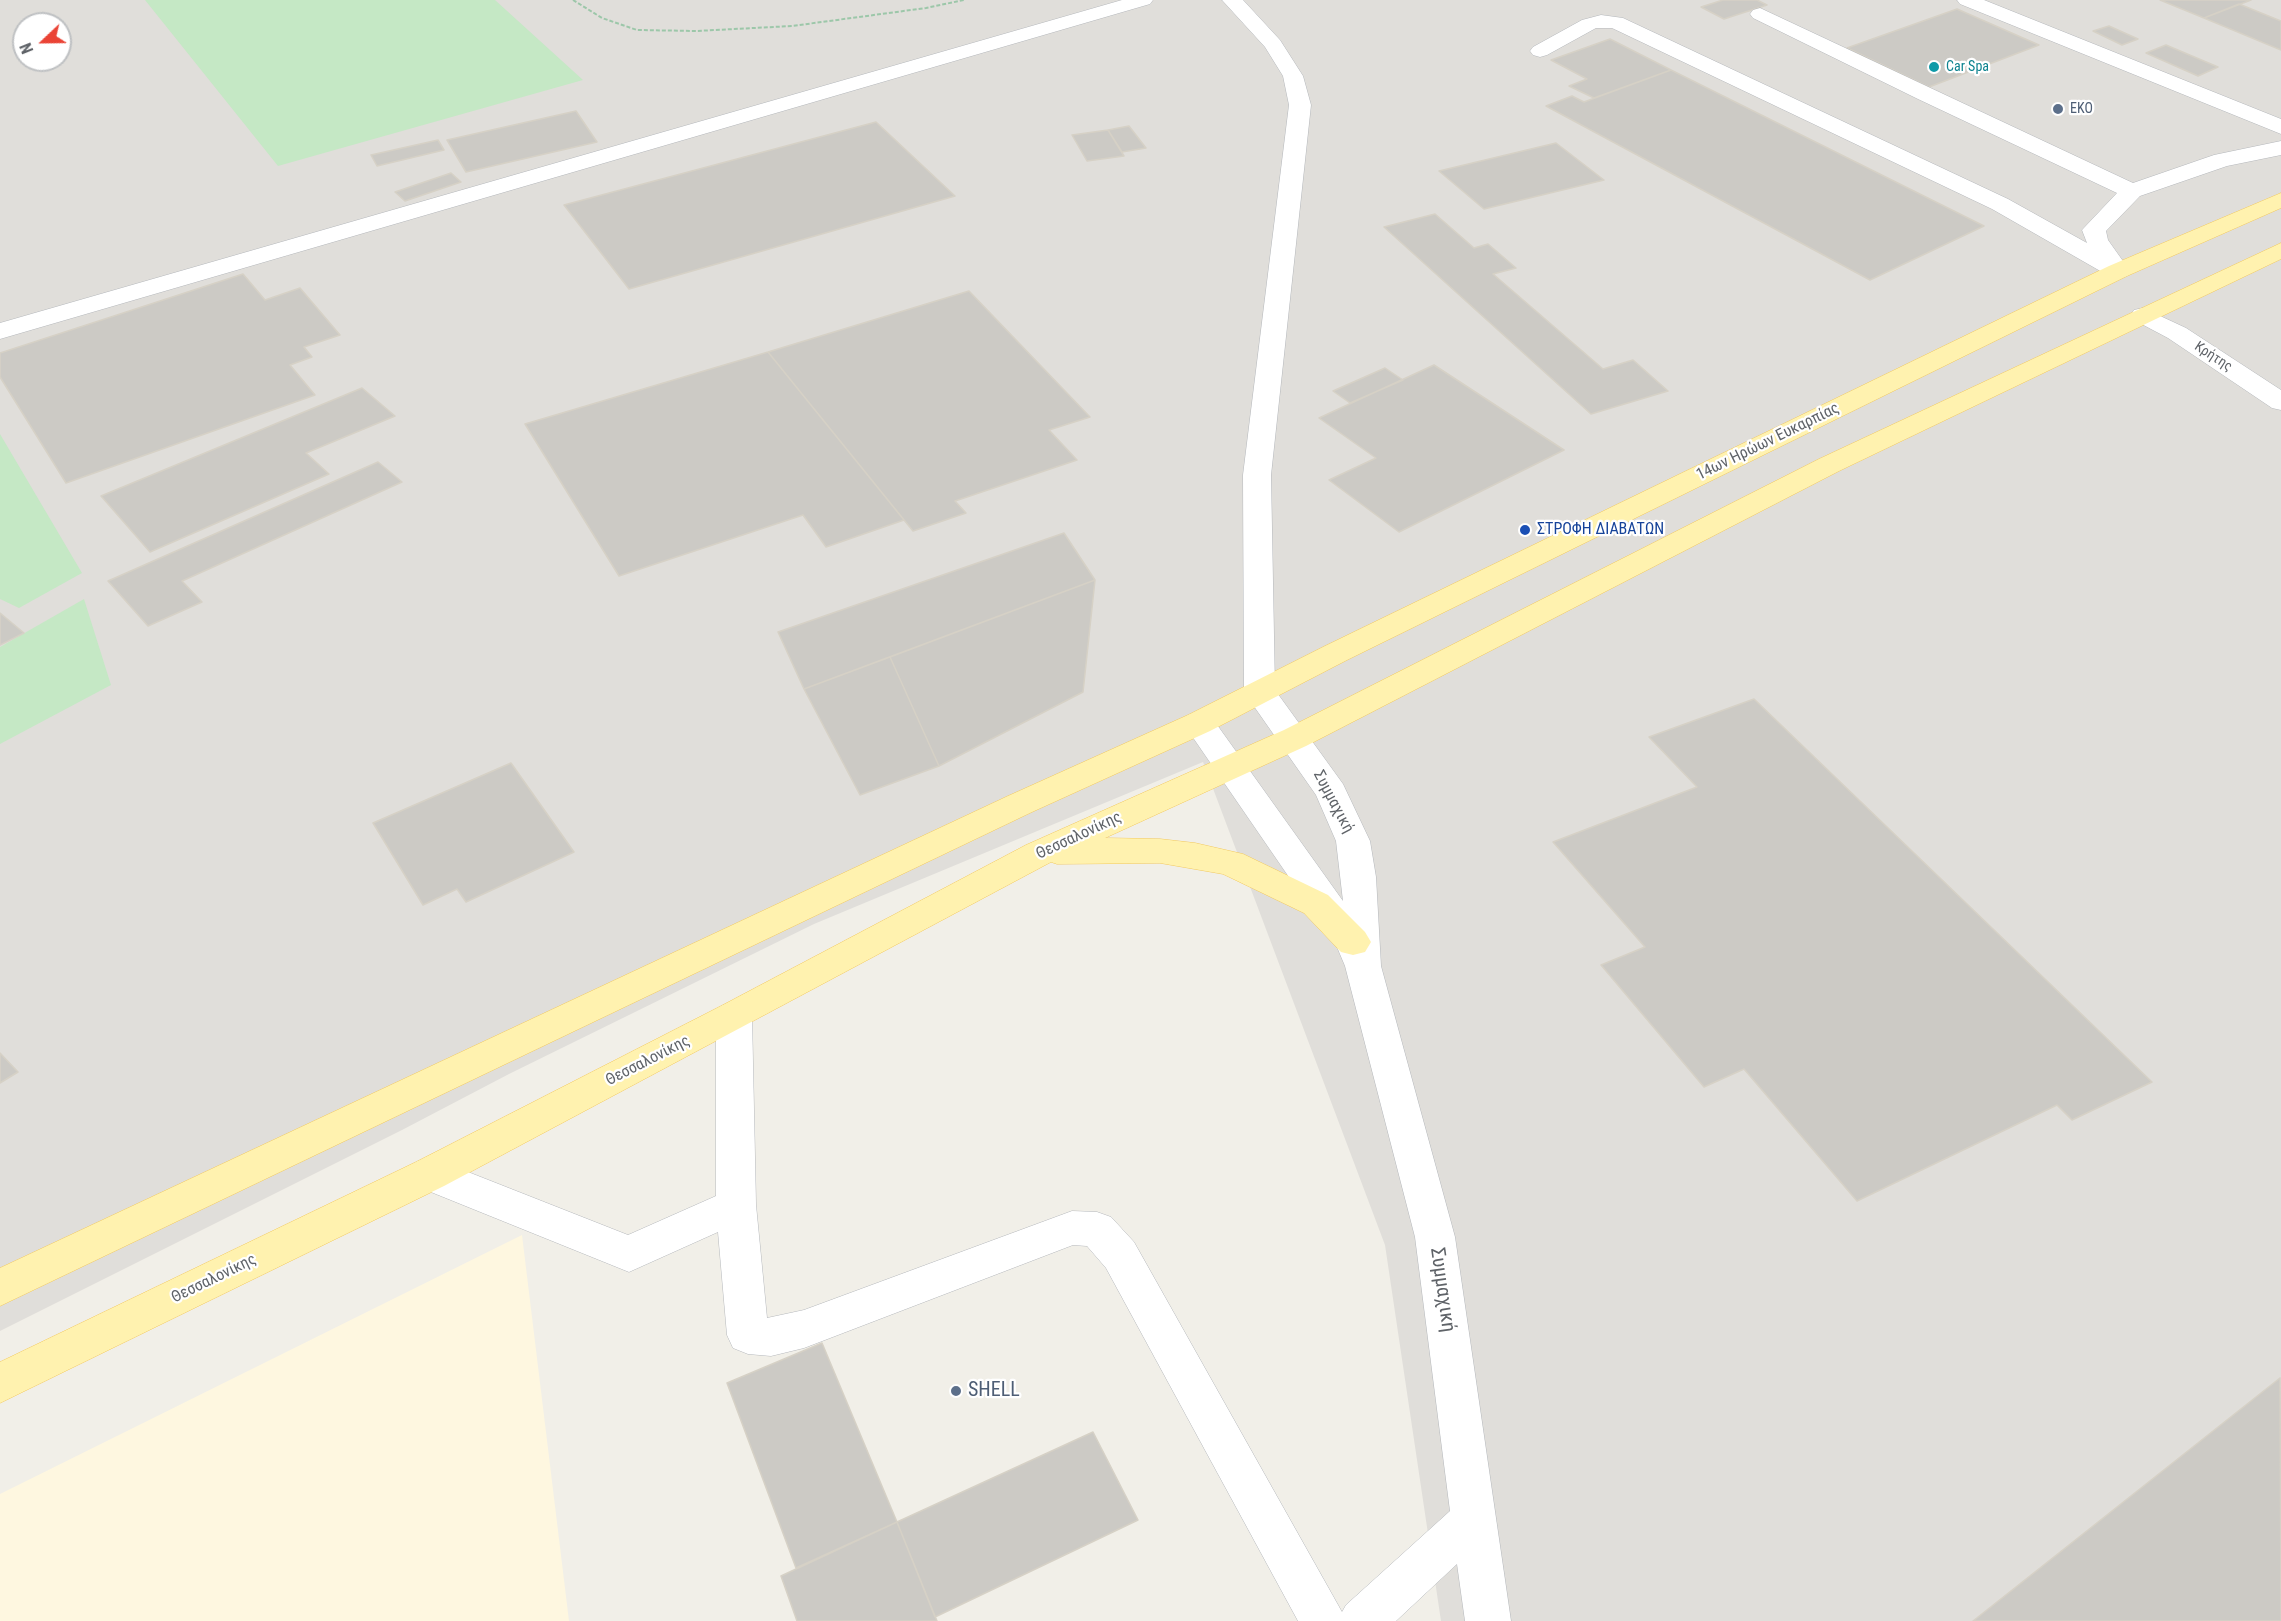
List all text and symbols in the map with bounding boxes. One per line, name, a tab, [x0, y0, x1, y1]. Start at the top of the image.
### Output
north arrow	[12, 12, 72, 72]
text: N	[16, 40, 37, 56]
place label: Car Spa	[1946, 59, 1989, 75]
marker: Car Spa	[1927, 60, 1941, 74]
place label: ΕΚΟ	[2070, 101, 2093, 117]
marker: ΕΚΟ	[2051, 102, 2065, 116]
street label: Κρήτης	[2191, 339, 2235, 375]
street label: 14ων Ηρώων Ευκαρπίας	[1693, 399, 1843, 485]
place label: ΣΤΡΟΦΗ ΔΙΑΒΑΤΩΝ	[1537, 520, 1664, 540]
marker: ΣΤΡΟΦΗ ΔΙΑΒΑΤΩΝ	[1518, 523, 1532, 537]
street label: Συμμαχική	[1309, 767, 1357, 837]
street label: Θεσσαλονίκης	[1033, 808, 1125, 864]
street label: Θεσσαλονίκης	[603, 1032, 693, 1090]
street label: Συμμαχική	[1424, 1246, 1460, 1334]
street label: Θεσσαλονίκης	[169, 1250, 259, 1308]
place label: SHELL	[968, 1379, 1020, 1403]
marker: SHELL	[949, 1384, 963, 1398]

